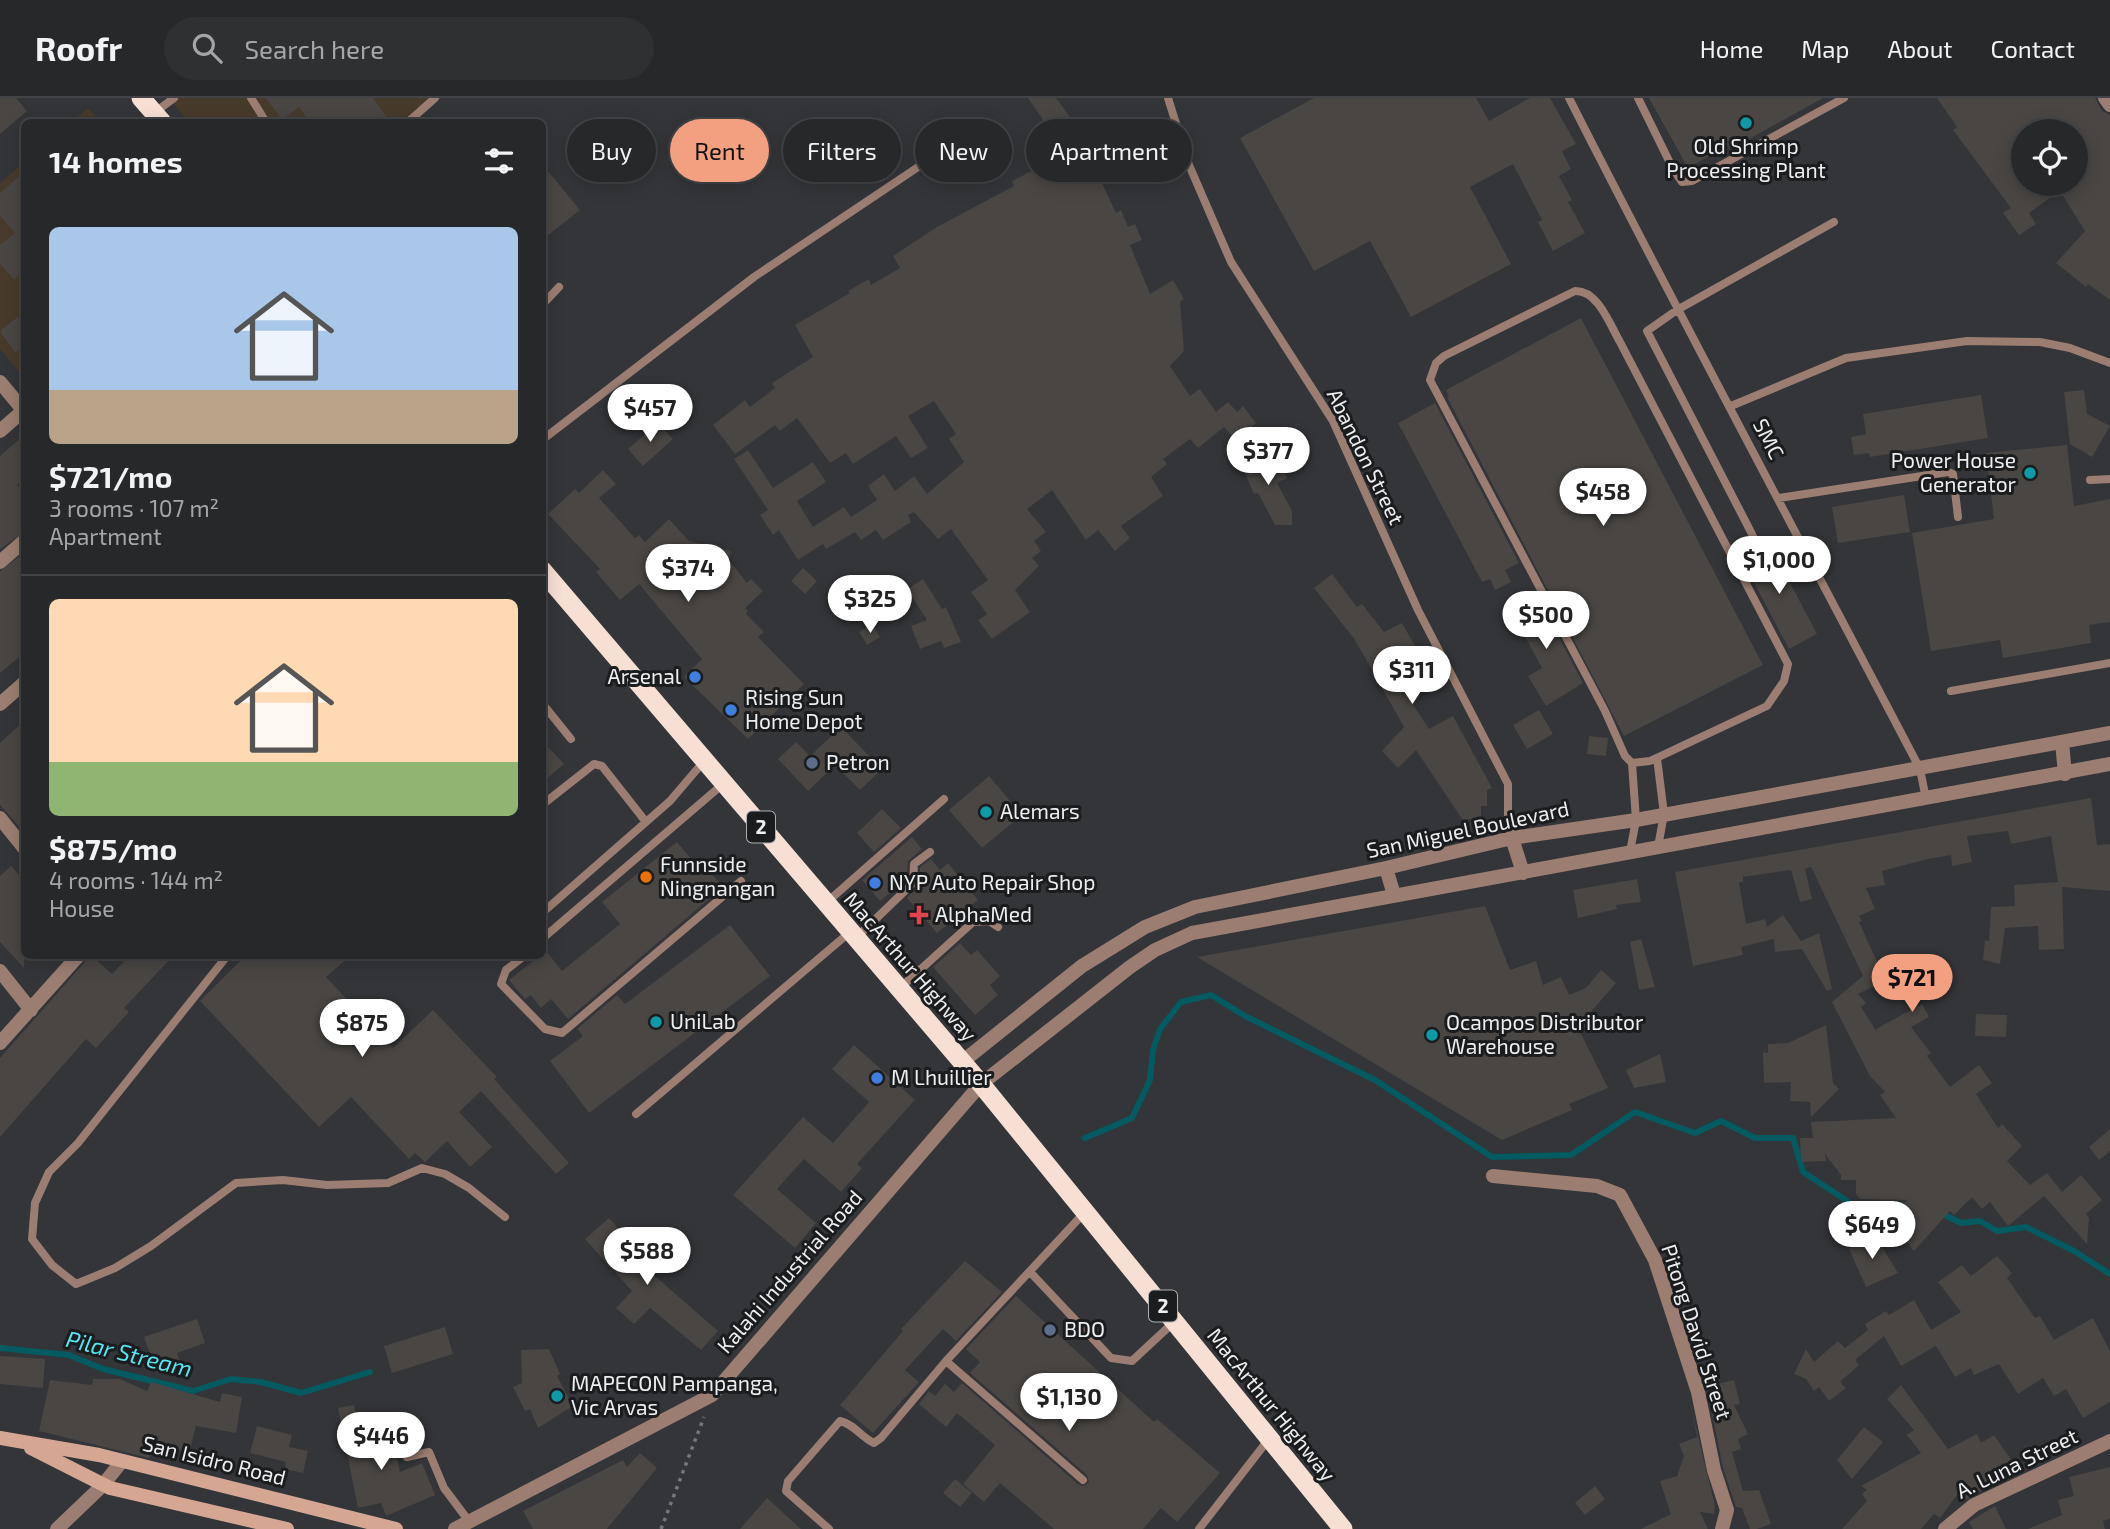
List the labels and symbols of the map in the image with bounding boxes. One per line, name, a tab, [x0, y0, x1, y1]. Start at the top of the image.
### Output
marker: Old Shrimp Processing Plant	[1738, 115, 1754, 131]
place label: Old Shrimp Processing Plant	[1666, 133, 1826, 182]
pin: $457	[609, 384, 691, 444]
street label: Abandon Street	[1323, 384, 1410, 528]
street label: SMC	[1749, 414, 1790, 463]
pin: $377	[1227, 428, 1309, 487]
place label: Power House Generator	[1891, 447, 2017, 496]
marker: Power House Generator	[2022, 465, 2038, 481]
pin: $458	[1562, 468, 1644, 528]
pin: $1,000	[1722, 536, 1836, 596]
pin: $374	[647, 545, 729, 604]
pin: $325	[829, 575, 911, 635]
pin: $500	[1505, 592, 1587, 651]
pin: $311	[1371, 646, 1453, 706]
place label: Arsenal	[608, 663, 682, 688]
marker: Arsenal	[687, 669, 703, 685]
place label: Rising Sun Home Depot	[745, 684, 863, 733]
marker: Rising Sun Home Depot	[723, 702, 739, 718]
place label: Petron	[826, 749, 890, 774]
marker: Petron	[804, 755, 820, 771]
street label: San Miguel Boulevard	[1364, 795, 1571, 862]
place label: Alemars	[1000, 798, 1080, 823]
marker: Alemars	[978, 804, 994, 820]
road number: 2	[747, 812, 775, 842]
place label: Funnside Ningnangan	[660, 851, 775, 900]
marker: Funnside Ningnangan	[638, 869, 654, 885]
place label: NYP Auto Repair Shop	[889, 869, 1095, 894]
marker: NYP Auto Repair Shop	[867, 875, 883, 891]
street label: MacArthur Highway	[840, 886, 983, 1046]
place label: AlphaMed	[935, 901, 1032, 926]
marker: AlphaMed	[909, 905, 929, 925]
pin: $721	[1871, 954, 1953, 1014]
pin: $875	[321, 1000, 403, 1059]
place label: UniLab	[670, 1008, 736, 1033]
place label: Ocampos Distributor Warehouse	[1446, 1009, 1644, 1058]
marker: UniLab	[648, 1014, 664, 1030]
marker: Ocampos Distributor Warehouse	[1424, 1027, 1440, 1043]
place label: M Lhuillier	[891, 1064, 992, 1089]
marker: M Lhuillier	[869, 1070, 885, 1086]
street label: Kalahi Industrial Road	[711, 1184, 867, 1358]
pin: $649	[1831, 1202, 1913, 1261]
pin: $588	[606, 1228, 688, 1287]
street label: Pitong David Street	[1657, 1241, 1738, 1422]
road number: 2	[1149, 1290, 1177, 1322]
place label: BDO	[1064, 1316, 1105, 1341]
marker: BDO	[1042, 1322, 1058, 1338]
street label: MacArthur Highway	[1203, 1323, 1342, 1486]
water label: Pilar Stream	[63, 1324, 195, 1382]
place label: MAPECON Pampanga, Vic Arvas	[571, 1370, 778, 1419]
pin: $1,130	[1012, 1374, 1126, 1433]
marker: MAPECON Pampanga, Vic Arvas	[549, 1388, 565, 1404]
pin: $446	[340, 1412, 422, 1472]
street label: A. Luna Street	[1952, 1422, 2081, 1503]
street label: San Isidro Road	[140, 1430, 289, 1489]

